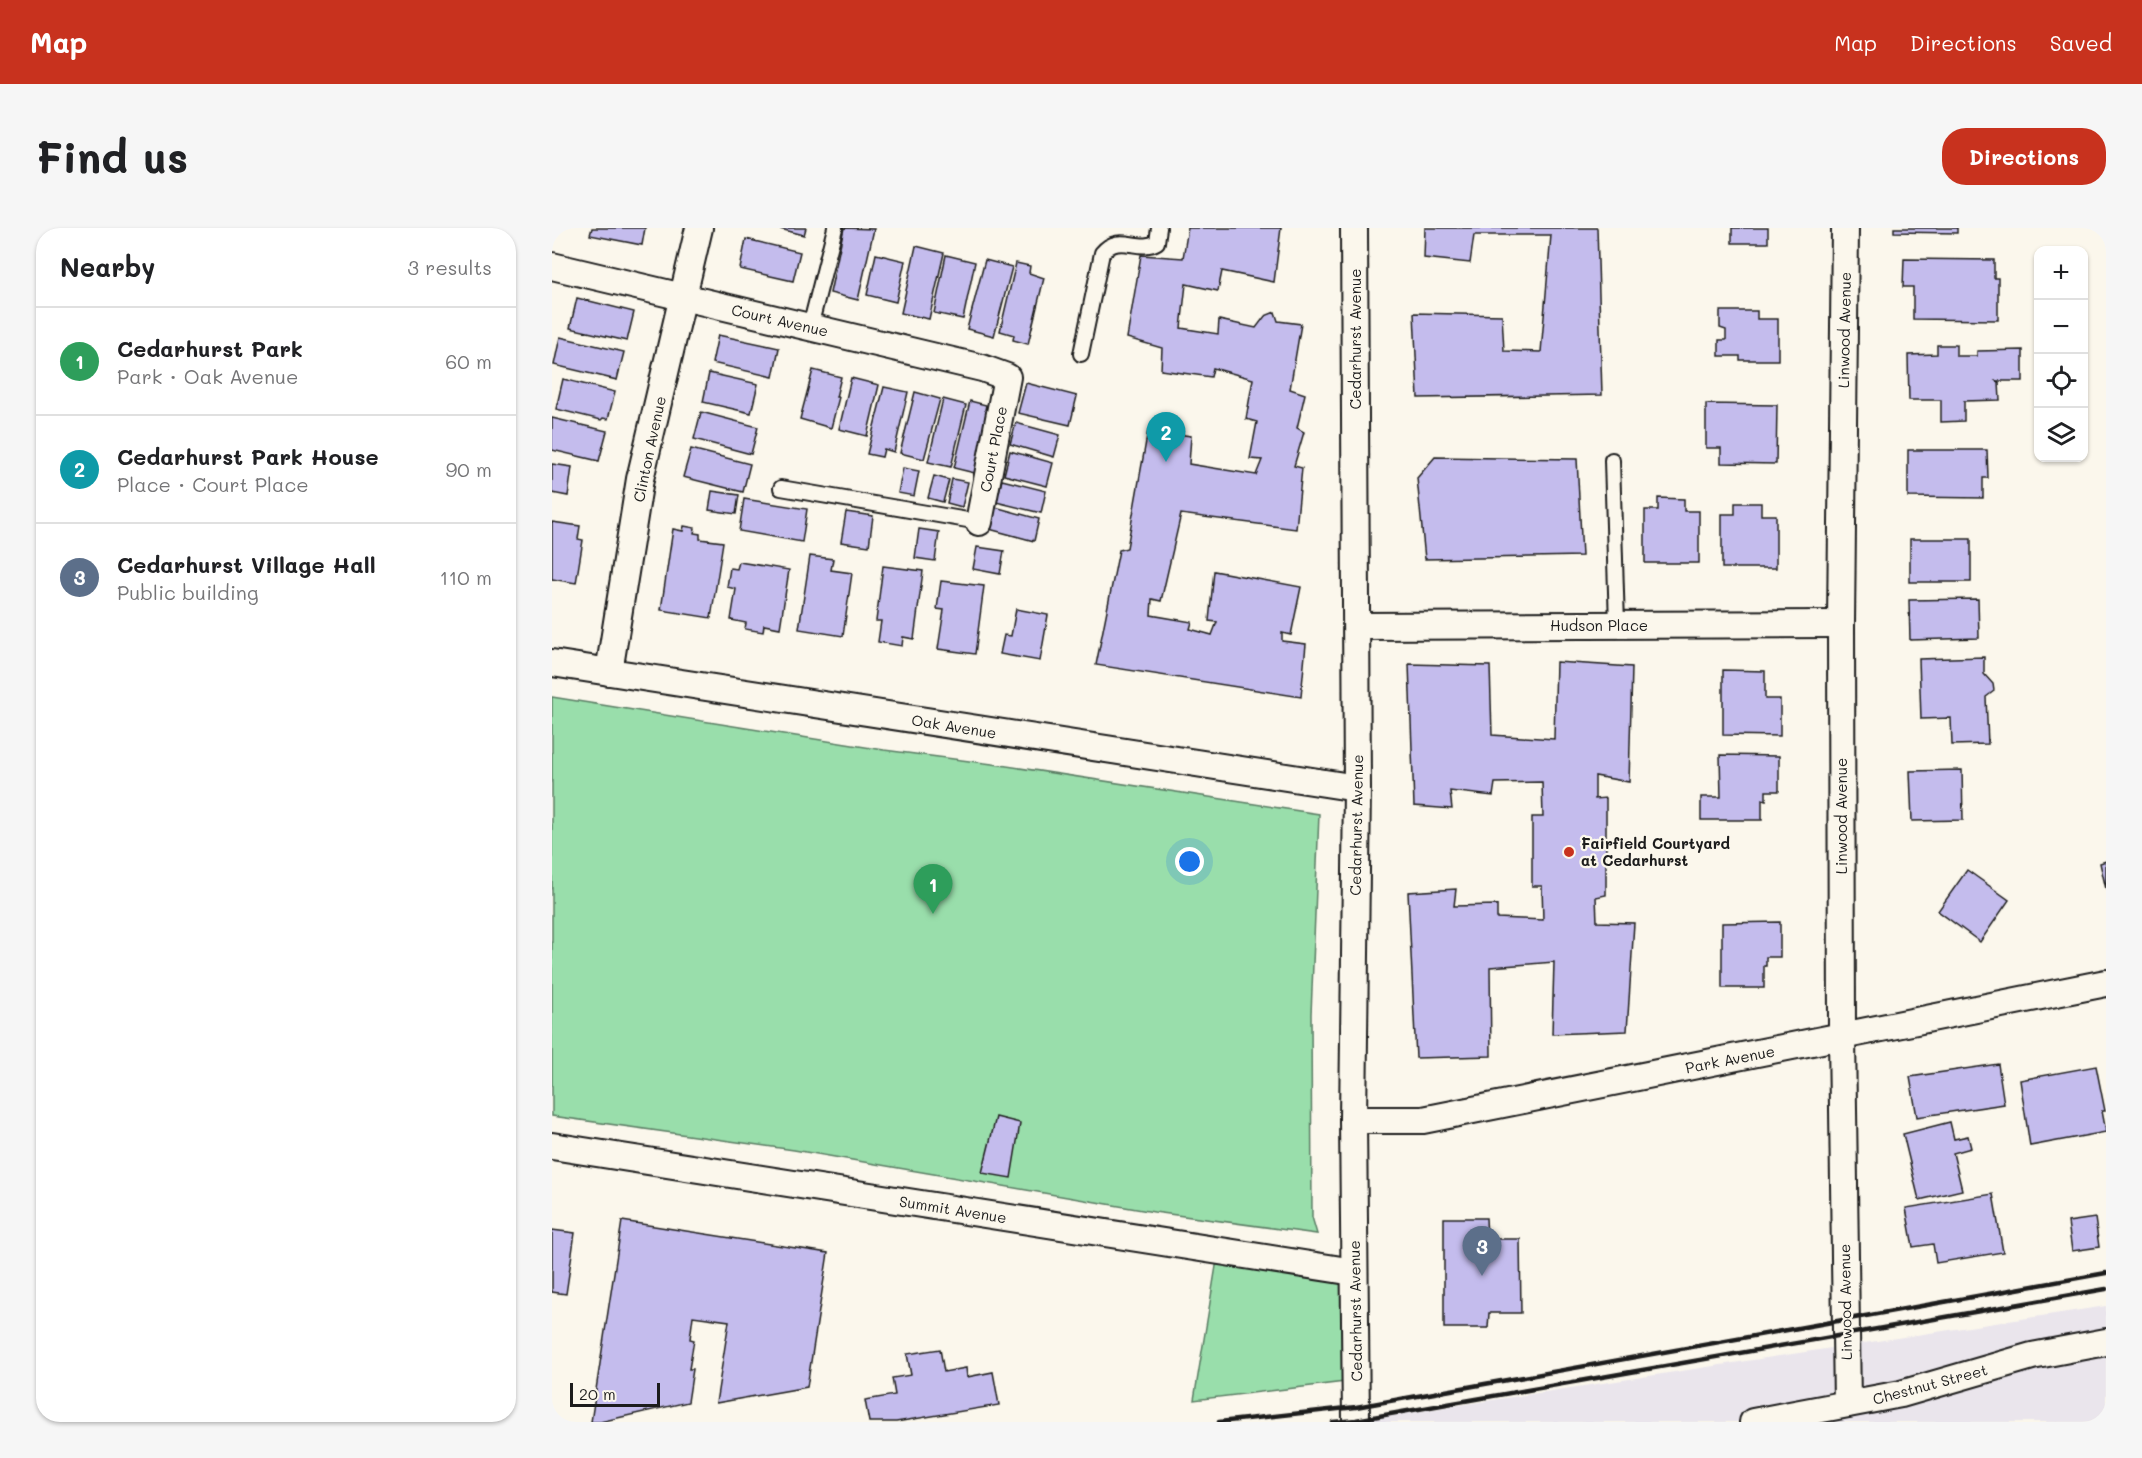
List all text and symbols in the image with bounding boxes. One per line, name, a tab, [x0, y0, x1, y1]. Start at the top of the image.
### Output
text: Map	[30, 24, 87, 60]
text: Map	[1834, 29, 1877, 56]
text: Directions	[1910, 29, 2017, 56]
text: Saved	[2050, 29, 2112, 56]
button: Directions	[1942, 128, 2106, 185]
text: Find us	[36, 129, 188, 184]
map controls	[2034, 246, 2088, 462]
button: +	[2034, 246, 2088, 300]
text: Nearby	[60, 250, 155, 284]
text: 3 results	[407, 254, 492, 280]
street label: Cedarhurst Avenue	[1345, 268, 1365, 410]
street label: Linwood Avenue	[1833, 272, 1855, 388]
street label: Court Avenue	[730, 299, 830, 341]
button: −	[2034, 300, 2088, 354]
text: Cedarhurst Park	[117, 334, 303, 363]
text: 1	[75, 348, 84, 374]
text: 60 m	[445, 348, 492, 374]
button: locate	[2034, 354, 2088, 408]
text: Park · Oak Avenue	[117, 363, 298, 389]
street label: Clinton Avenue	[628, 394, 670, 504]
street label: Court Place	[975, 404, 1011, 494]
button: layers	[2034, 408, 2088, 462]
pin: 2	[1146, 412, 1186, 462]
text: Cedarhurst Park House	[117, 442, 379, 471]
text: 2	[74, 456, 85, 482]
text: 90 m	[446, 456, 492, 482]
text: Place · Court Place	[117, 471, 309, 497]
text: Cedarhurst Village Hall	[117, 550, 376, 579]
text: 3	[74, 564, 86, 590]
text: 110 m	[439, 564, 492, 590]
text: Public building	[117, 579, 259, 605]
street label: Hudson Place	[1550, 615, 1648, 635]
street label: Oak Avenue	[910, 709, 998, 743]
street label: Cedarhurst Avenue	[1345, 754, 1367, 896]
street label: Linwood Avenue	[1831, 758, 1851, 874]
place label: Fairfield Courtyard at Cedarhurst	[1581, 833, 1731, 870]
marker: Fairfield Courtyard at Cedarhurst	[1562, 845, 1576, 859]
your location	[1175, 847, 1204, 876]
pin: 1	[914, 864, 952, 914]
street label: Park Avenue	[1684, 1041, 1776, 1077]
street label: Summit Avenue	[898, 1191, 1008, 1227]
pin: 3	[1462, 1226, 1502, 1276]
street label: Cedarhurst Avenue	[1344, 1240, 1366, 1382]
street label: Linwood Avenue	[1834, 1244, 1856, 1360]
street label: Chestnut Street	[1870, 1359, 1990, 1409]
scale bar	[570, 1380, 660, 1408]
text: 20 m	[579, 1383, 616, 1404]

